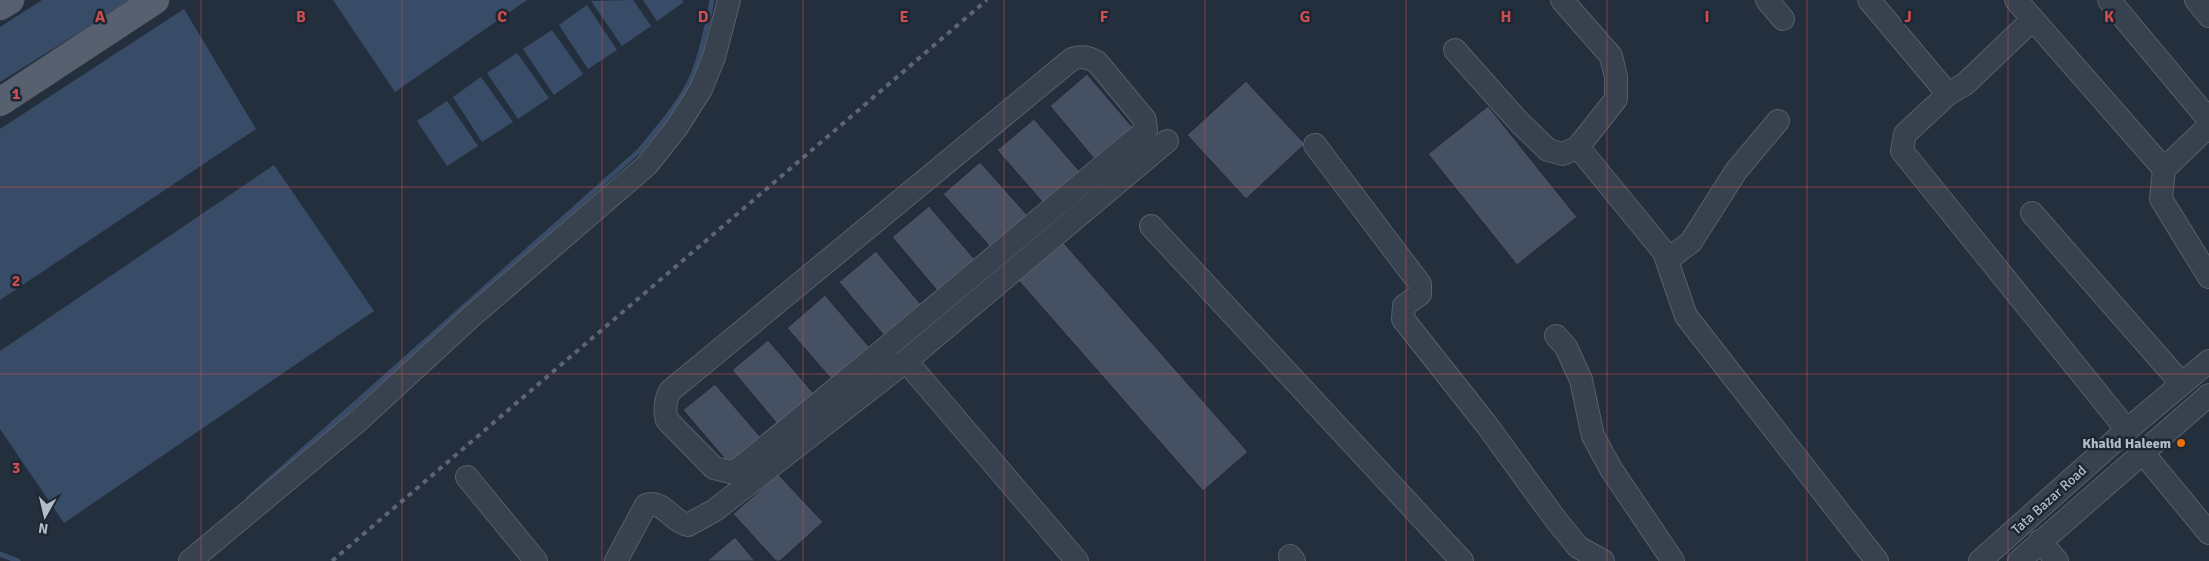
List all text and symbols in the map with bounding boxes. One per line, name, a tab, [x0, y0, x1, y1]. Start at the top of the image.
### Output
text: A	[95, 7, 106, 27]
text: B	[296, 7, 306, 27]
text: C	[497, 7, 507, 27]
text: D	[698, 7, 709, 27]
text: E	[899, 7, 909, 27]
text: F	[1100, 7, 1109, 27]
text: G	[1300, 7, 1310, 27]
text: H	[1501, 7, 1511, 27]
text: I	[1704, 7, 1710, 27]
text: J	[1904, 7, 1912, 27]
text: K	[2104, 7, 2114, 27]
text: 1	[12, 84, 21, 104]
text: 2	[12, 271, 20, 291]
place label: Khalid Haleem	[2082, 435, 2171, 452]
marker: Khalid Haleem	[2175, 437, 2187, 449]
text: 3	[12, 458, 20, 478]
street label: Tata Bazar Road	[2008, 462, 2090, 538]
north arrow	[20, 491, 70, 541]
text: N	[37, 519, 49, 537]

